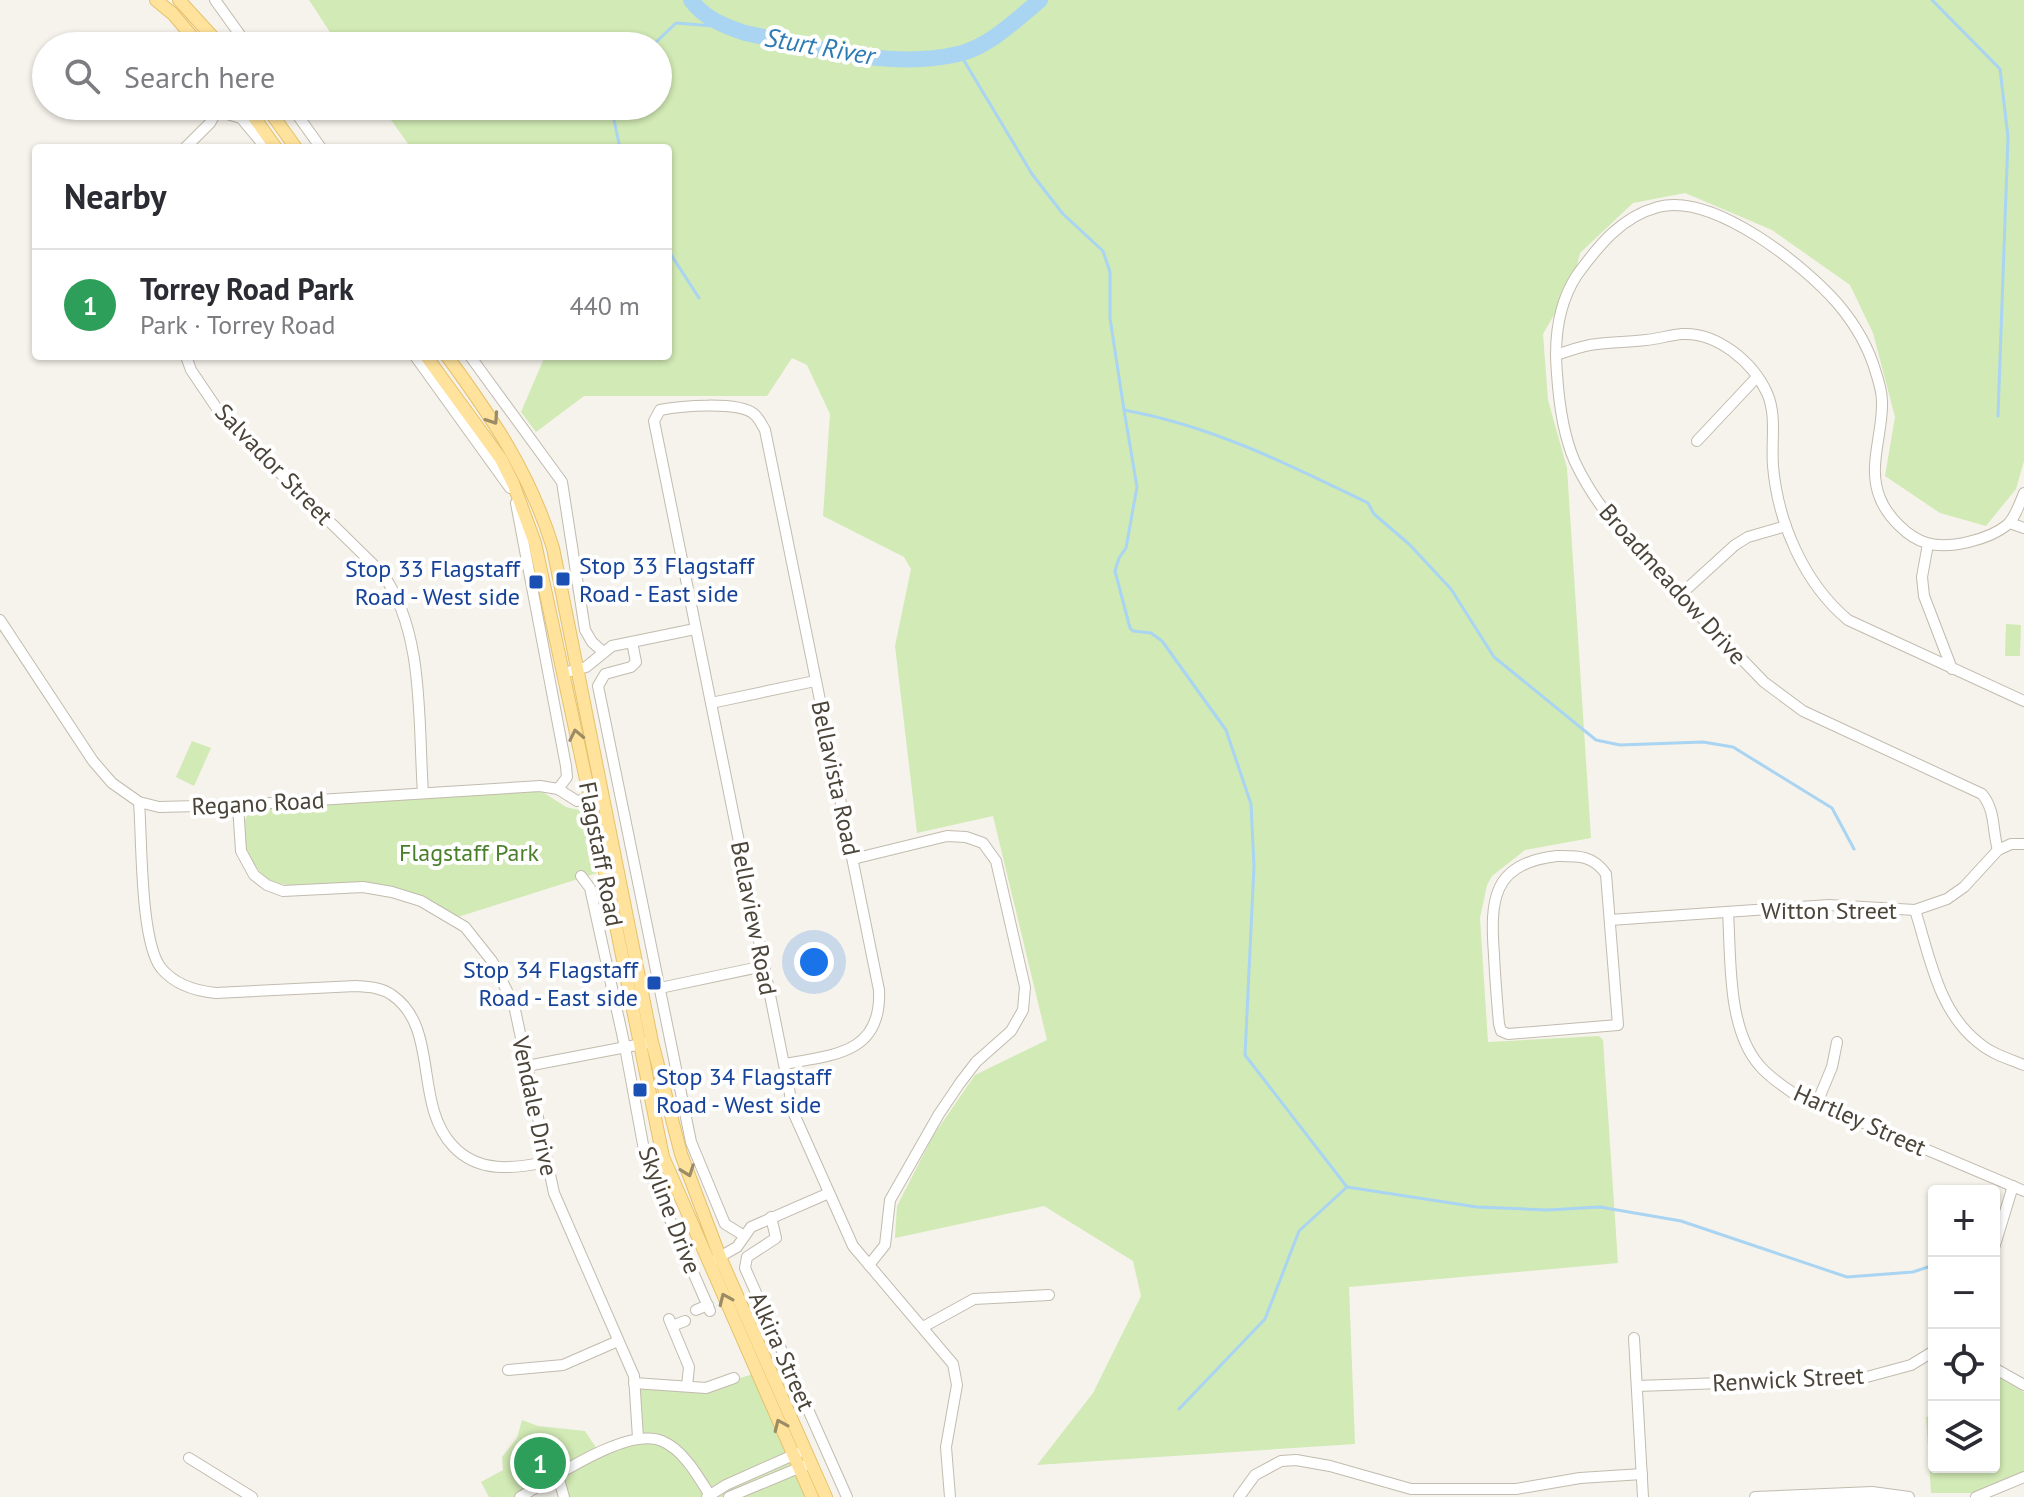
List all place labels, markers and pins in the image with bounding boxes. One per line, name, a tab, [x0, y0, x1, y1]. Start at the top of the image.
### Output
place label: Stop 33 Flagstaff Road - East side	[579, 550, 755, 609]
place label: Stop 33 Flagstaff Road - West side	[345, 553, 521, 612]
marker: Stop 33 Flagstaff Road - East side	[554, 570, 572, 588]
marker: Stop 33 Flagstaff Road - West side	[527, 573, 545, 591]
place label: Stop 34 Flagstaff Road - East side	[463, 954, 639, 1013]
marker: Stop 34 Flagstaff Road - East side	[645, 974, 663, 992]
place label: Stop 34 Flagstaff Road - West side	[656, 1061, 832, 1120]
marker: Stop 34 Flagstaff Road - West side	[631, 1081, 649, 1099]
pin: 1	[514, 1433, 566, 1493]

